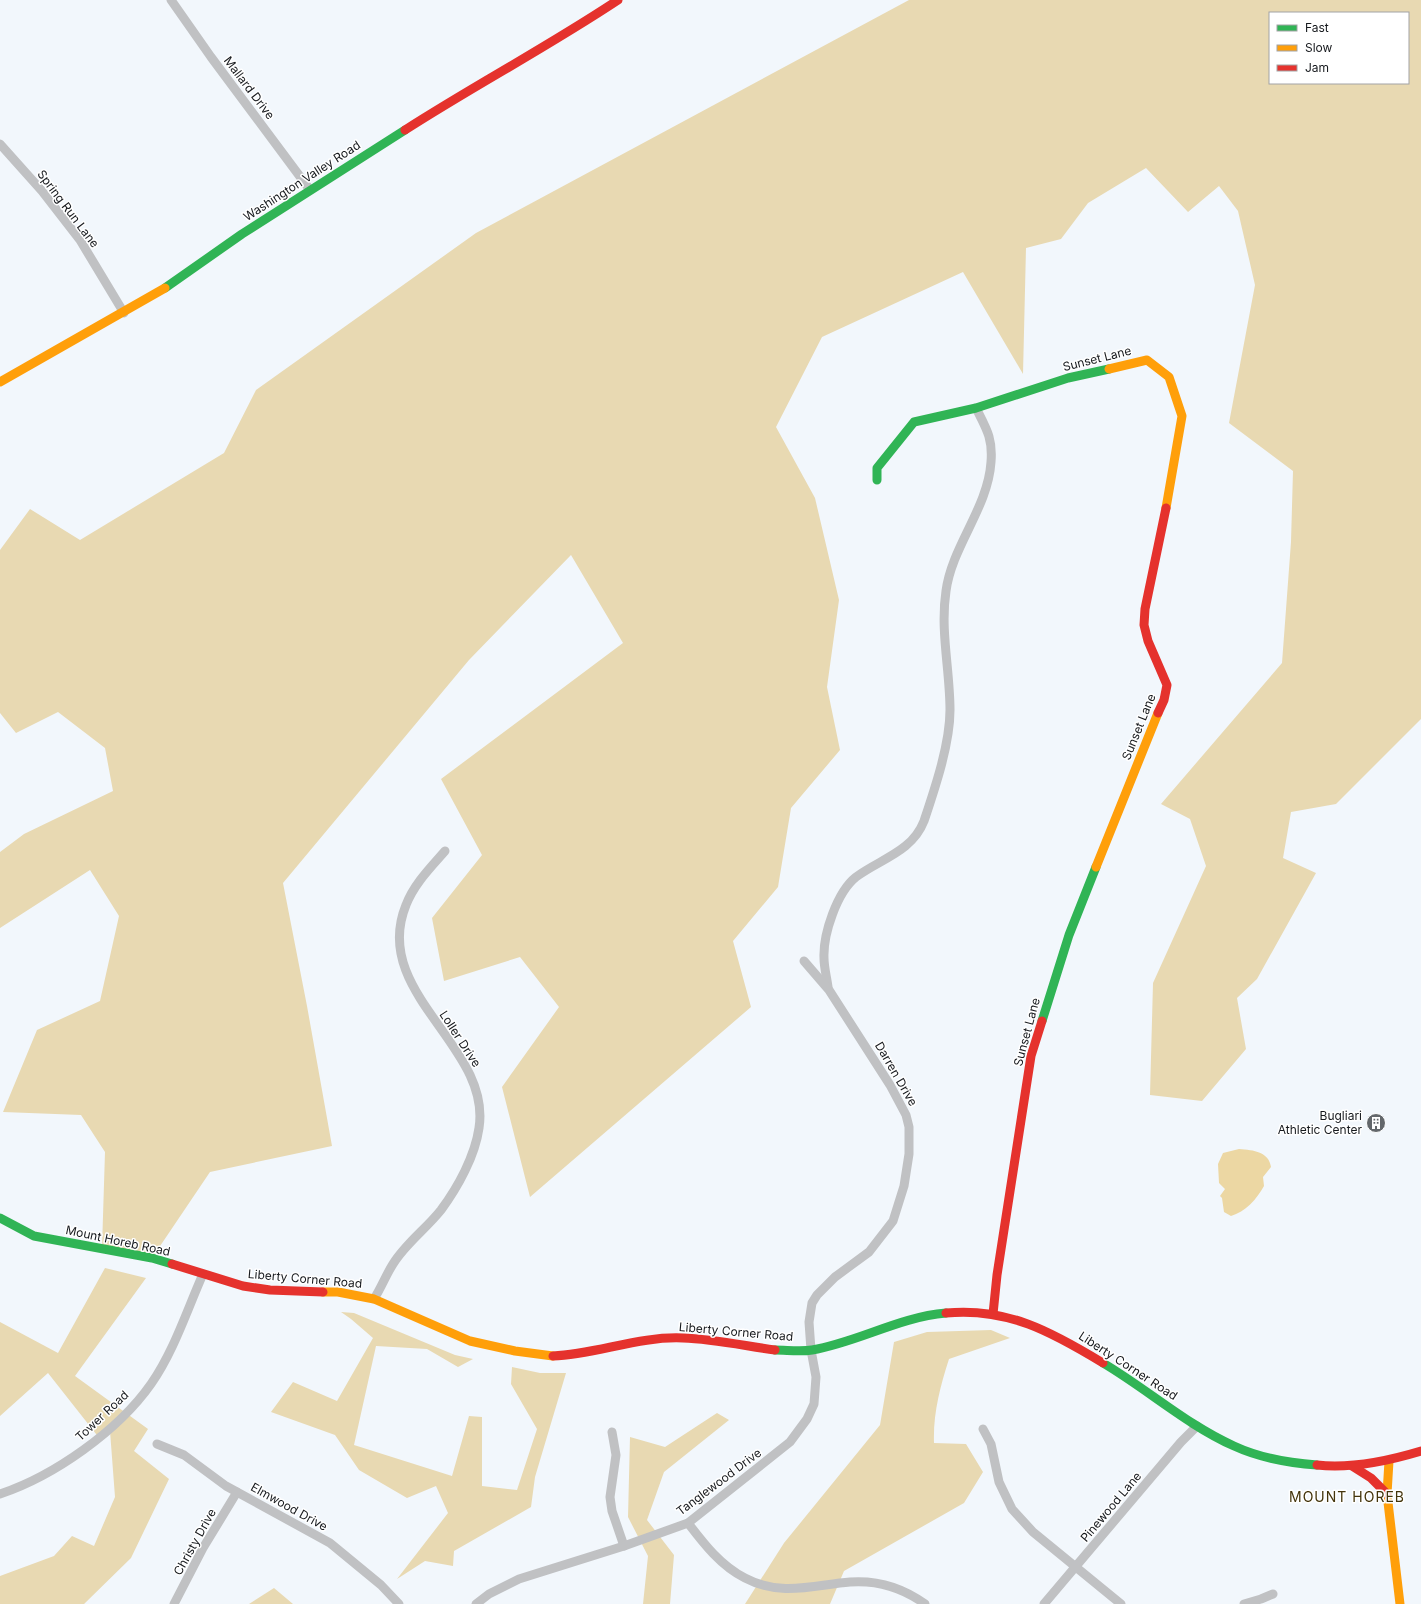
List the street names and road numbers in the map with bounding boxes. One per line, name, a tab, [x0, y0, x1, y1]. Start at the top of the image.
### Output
street label: Mallard Drive	[221, 53, 278, 122]
street label: Washington Valley Road	[241, 137, 363, 224]
street label: Spring Run Lane	[34, 167, 102, 251]
street label: Sunset Lane	[1061, 343, 1133, 374]
street label: Sunset Lane	[1118, 691, 1159, 762]
street label: Sunset Lane	[1010, 996, 1043, 1068]
street label: Loller Drive	[437, 1008, 484, 1070]
street label: Darren Drive	[872, 1039, 921, 1109]
street label: Mount Horeb Road	[64, 1222, 172, 1259]
street label: Liberty Corner Road	[247, 1266, 363, 1291]
street label: Liberty Corner Road	[678, 1319, 794, 1344]
street label: Liberty Corner Road	[1076, 1328, 1180, 1403]
street label: Tower Road	[72, 1387, 131, 1444]
street label: Tanglewood Drive	[673, 1445, 764, 1518]
street label: Pinewood Lane	[1077, 1469, 1144, 1545]
street label: Elmwood Drive	[248, 1479, 330, 1534]
street label: Christy Drive	[170, 1506, 219, 1578]

